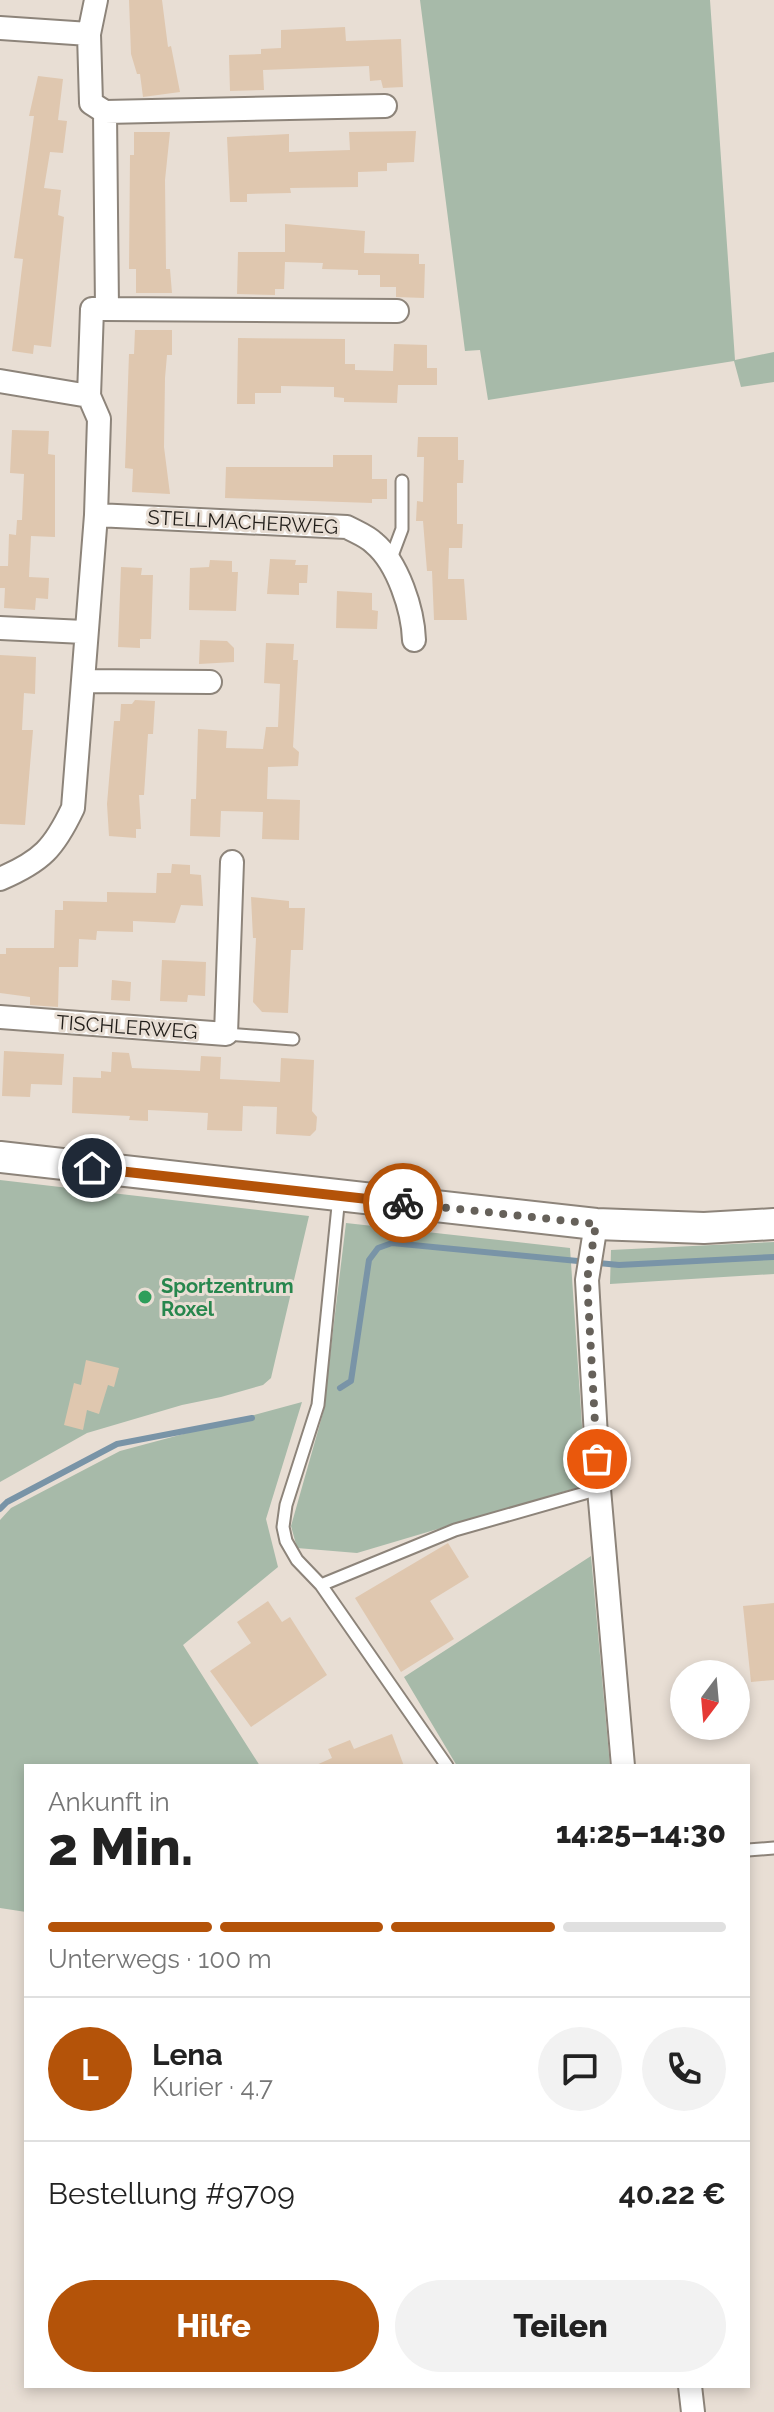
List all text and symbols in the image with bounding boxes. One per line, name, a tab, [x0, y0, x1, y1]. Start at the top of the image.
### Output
street label: STELLMACHERWEG	[147, 505, 339, 539]
street label: TISCHLERWEG	[56, 1010, 198, 1044]
pin	[58, 1134, 126, 1202]
icon: home	[70, 1146, 114, 1190]
courier	[363, 1163, 443, 1243]
icon: bike	[381, 1181, 425, 1225]
place label: Sportzentrum Roxel	[161, 1274, 294, 1321]
marker: Sportzentrum Roxel	[136, 1288, 154, 1306]
pin	[563, 1425, 631, 1493]
icon: bag	[575, 1437, 619, 1481]
north arrow	[670, 1660, 750, 1740]
map controls	[670, 1660, 750, 1740]
text: Ankunft in	[48, 1787, 170, 1817]
text: 14:25–14:30	[556, 1815, 726, 1850]
text: 2 Min.	[48, 1816, 193, 1877]
text: Unterwegs · 100 m	[48, 1944, 272, 1974]
button: chat	[538, 2027, 622, 2111]
button: phone	[642, 2027, 726, 2111]
text: Lena	[152, 2037, 223, 2072]
text: L	[81, 2052, 99, 2087]
text: Kurier · 4.7	[152, 2072, 273, 2102]
text: Bestellung #9709	[48, 2176, 295, 2211]
text: 40.22 €	[619, 2176, 726, 2211]
button: Hilfe	[48, 2280, 379, 2372]
button: Teilen	[395, 2280, 726, 2372]

